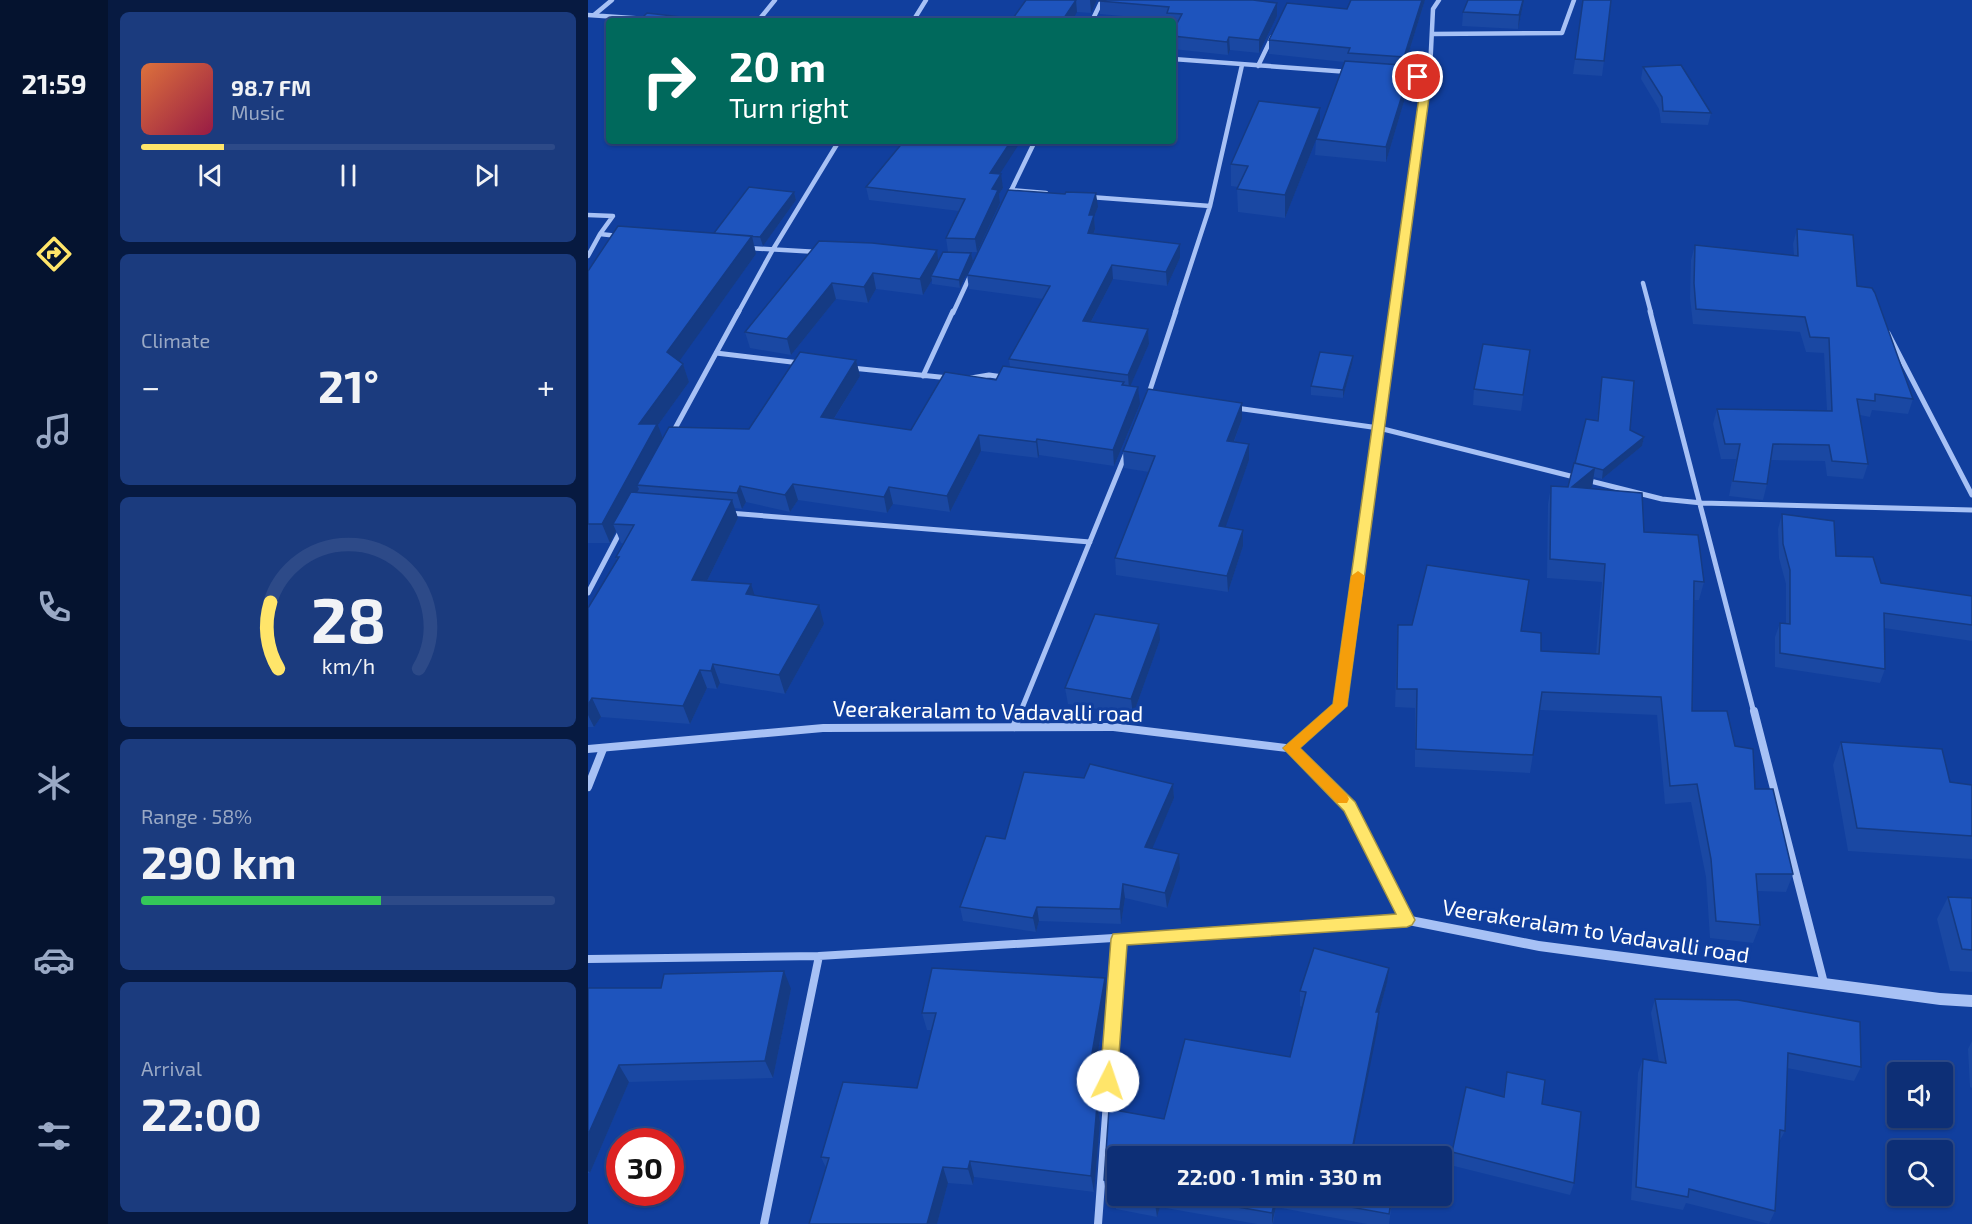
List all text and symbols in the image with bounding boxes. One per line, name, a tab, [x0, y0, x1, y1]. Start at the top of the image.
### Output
text: 20 m	[729, 40, 826, 90]
icon: right	[630, 42, 708, 120]
pin	[1392, 51, 1443, 102]
icon: arrive	[1401, 60, 1434, 93]
text: 21:59	[21, 67, 87, 99]
text: 98.7 FM	[231, 74, 311, 100]
text: Turn right	[729, 91, 849, 123]
text: Music	[231, 100, 285, 124]
icon: previous	[194, 159, 227, 192]
icon: pause	[332, 159, 365, 192]
icon: next	[470, 159, 503, 192]
icon: directions	[33, 233, 75, 275]
text: Climate	[141, 328, 210, 352]
text: 21°	[318, 358, 379, 412]
text: −	[141, 366, 160, 406]
text: +	[537, 366, 555, 406]
icon: music	[33, 410, 75, 452]
text: 28	[310, 581, 386, 656]
icon: phone	[33, 586, 75, 628]
text: km/h	[321, 653, 375, 678]
street label: Veerakeralam to Vadavalli road	[832, 694, 1144, 726]
icon: climate	[33, 762, 75, 804]
text: Range · 58%	[141, 804, 252, 828]
text: 290 km	[141, 834, 297, 888]
street label: Veerakeralam to Vadavalli road	[1441, 893, 1751, 967]
icon: car	[33, 939, 75, 981]
position arrow	[1076, 1049, 1140, 1113]
text: Arrival	[141, 1056, 202, 1080]
map controls	[1887, 1062, 1953, 1206]
button: sound	[1887, 1062, 1953, 1128]
text: 22:00	[141, 1086, 262, 1140]
icon: filters	[33, 1115, 75, 1157]
speed limit sign: 30	[606, 1128, 684, 1206]
button: search	[1887, 1140, 1953, 1206]
text: 22:00 · 1 min · 330 m	[1177, 1163, 1382, 1189]

